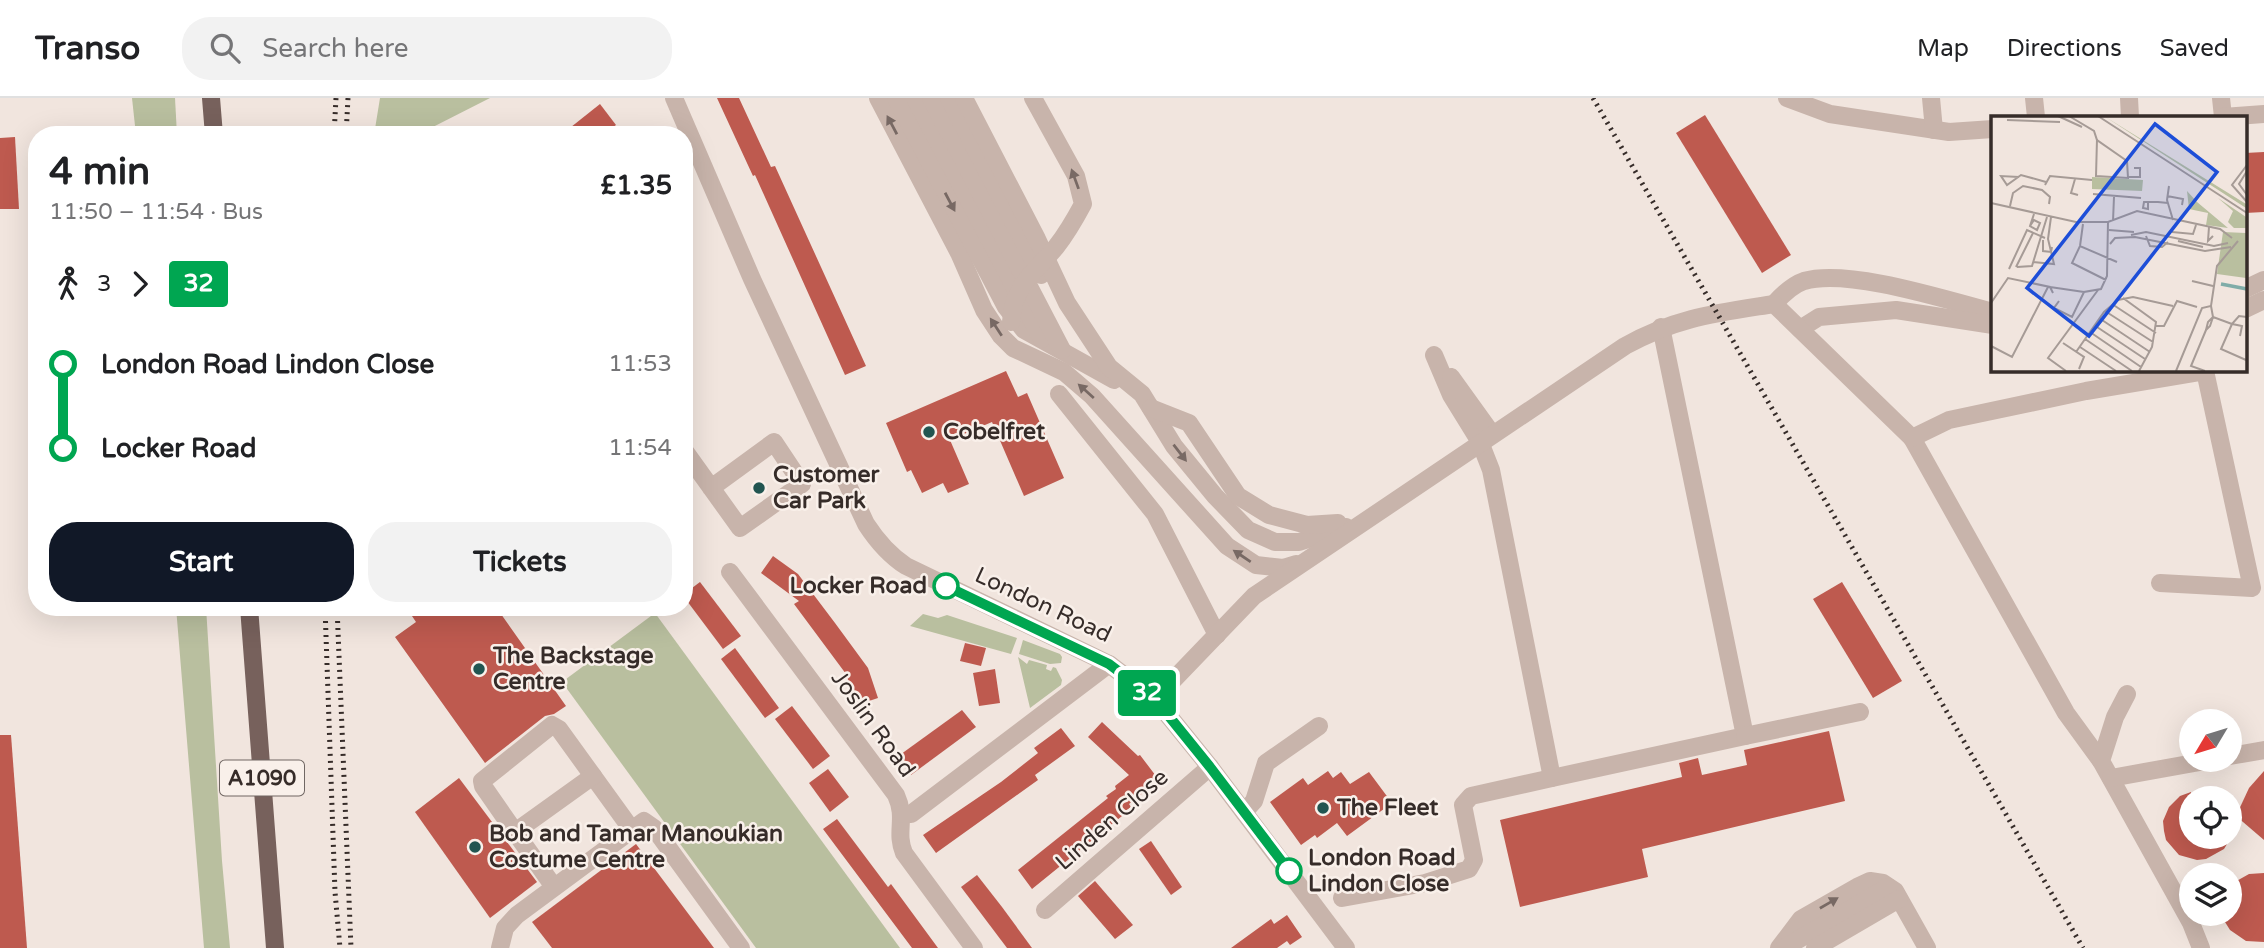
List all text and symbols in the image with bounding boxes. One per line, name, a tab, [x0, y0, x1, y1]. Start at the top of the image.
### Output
search box	[182, 17, 672, 80]
text: Transo	[35, 29, 140, 68]
icon: search	[206, 29, 244, 67]
text: Search here	[262, 33, 409, 64]
text: Map	[1917, 34, 1969, 63]
text: Directions	[2007, 34, 2122, 63]
text: Saved	[2160, 34, 2229, 63]
one-way arrow	[886, 115, 898, 135]
inset map	[1991, 116, 2246, 371]
text: 4 min	[49, 149, 150, 195]
one-way arrow	[1070, 168, 1081, 189]
text: £1.35	[601, 170, 672, 201]
one-way arrow	[944, 192, 956, 212]
text: 11:50 – 11:54 · Bus	[49, 198, 263, 226]
icon: walk	[49, 265, 87, 303]
icon: forward	[121, 265, 159, 303]
text: 32	[183, 269, 214, 298]
text: 3	[97, 270, 111, 298]
one-way arrow	[989, 318, 1002, 337]
text: London Road Lindon Close	[101, 349, 434, 380]
text: 11:53	[608, 350, 672, 378]
one-way arrow	[1077, 383, 1095, 399]
place label: Cobelfret	[943, 418, 1045, 446]
marker: Cobelfret	[921, 424, 937, 440]
text: Locker Road	[101, 433, 256, 464]
text: 11:54	[608, 434, 672, 462]
one-way arrow	[1172, 443, 1187, 461]
place label: Customer Car Park	[773, 461, 880, 515]
marker: Customer Car Park	[751, 480, 767, 496]
button: Start	[49, 522, 354, 602]
button: Tickets	[368, 522, 672, 602]
one-way arrow	[1233, 549, 1251, 563]
street label: London Road	[970, 561, 1116, 649]
place label: Locker Road	[790, 572, 927, 600]
marker: Locker Road	[933, 573, 959, 599]
place label: The Backstage Centre	[492, 642, 654, 696]
marker: The Backstage Centre	[471, 661, 487, 677]
street label: Joslin Road	[825, 665, 921, 783]
line badge: 32	[1116, 670, 1178, 716]
text: 32	[1132, 678, 1162, 707]
north arrow	[2179, 709, 2242, 772]
map controls	[2179, 709, 2242, 926]
road number: A1090	[220, 760, 304, 796]
street label: Linden Close	[1050, 763, 1174, 877]
button: locate	[2179, 786, 2242, 849]
place label: The Fleet	[1336, 794, 1438, 822]
marker: The Fleet	[1315, 800, 1331, 816]
place label: Bob and Tamar Manoukian Costume Centre	[489, 820, 783, 874]
marker: Bob and Tamar Manoukian Costume Centre	[467, 839, 483, 855]
place label: London Road Lindon Close	[1308, 844, 1456, 898]
marker: London Road Lindon Close	[1276, 858, 1302, 884]
button: layers	[2179, 863, 2242, 926]
one-way arrow	[1819, 897, 1838, 909]

